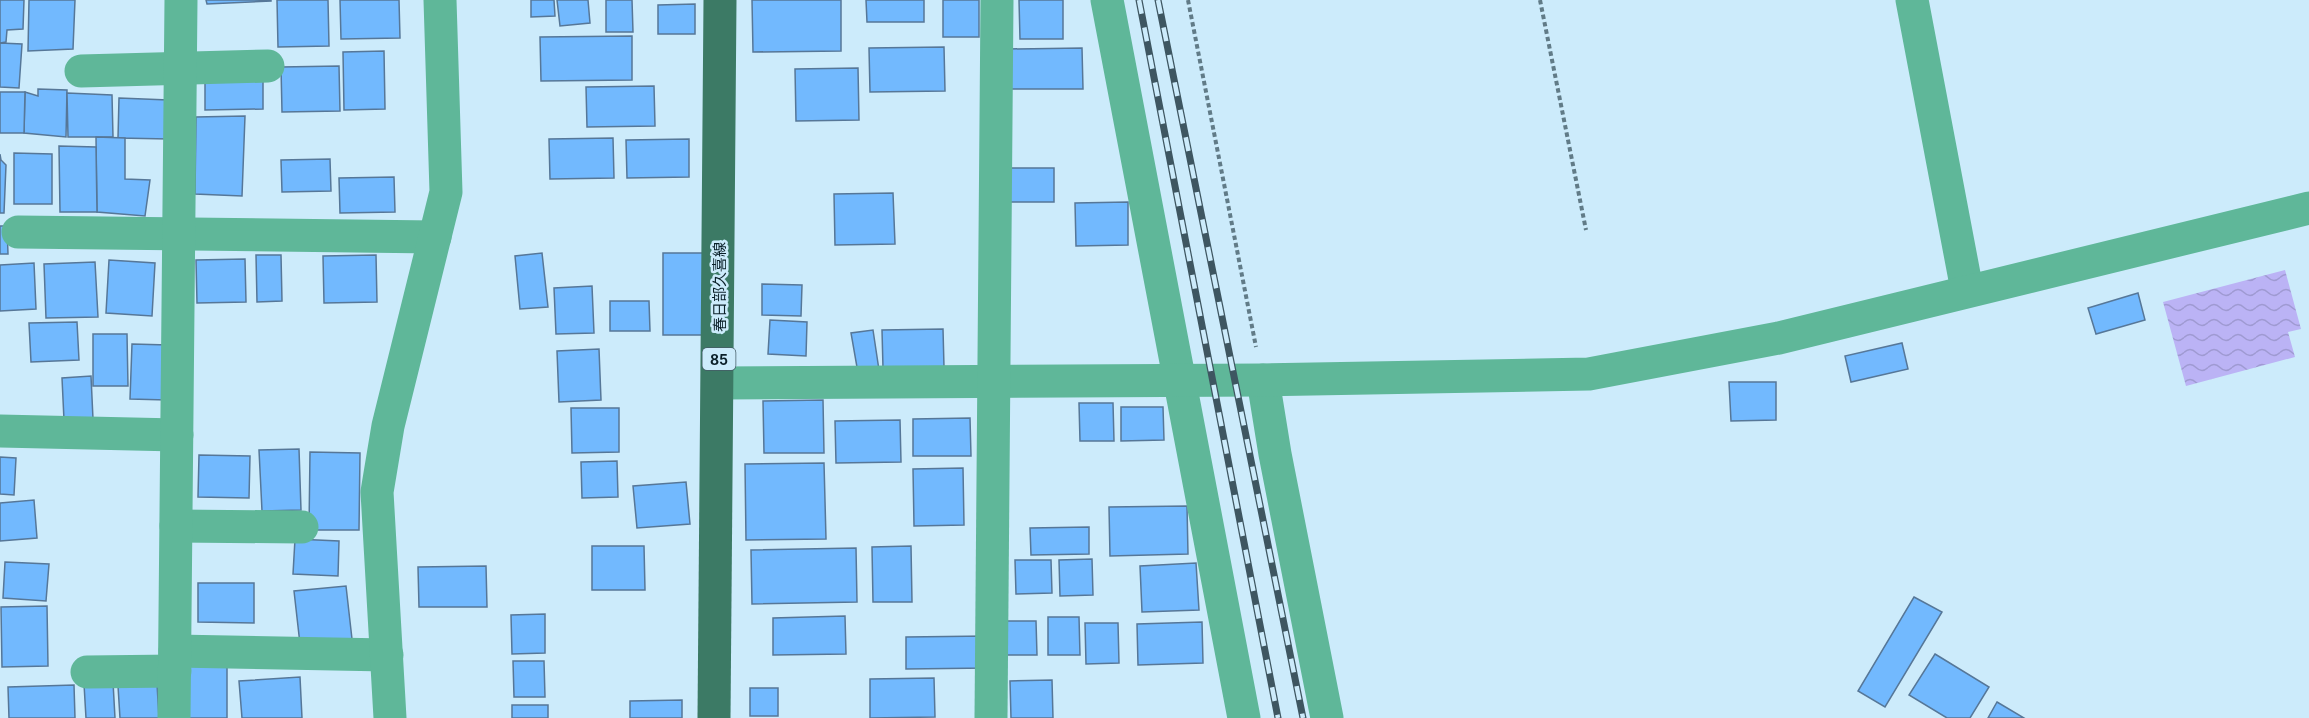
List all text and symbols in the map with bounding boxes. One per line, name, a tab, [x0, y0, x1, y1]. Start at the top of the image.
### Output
street label: 春日部久喜線	[710, 242, 729, 332]
road number: 85	[702, 348, 736, 370]

